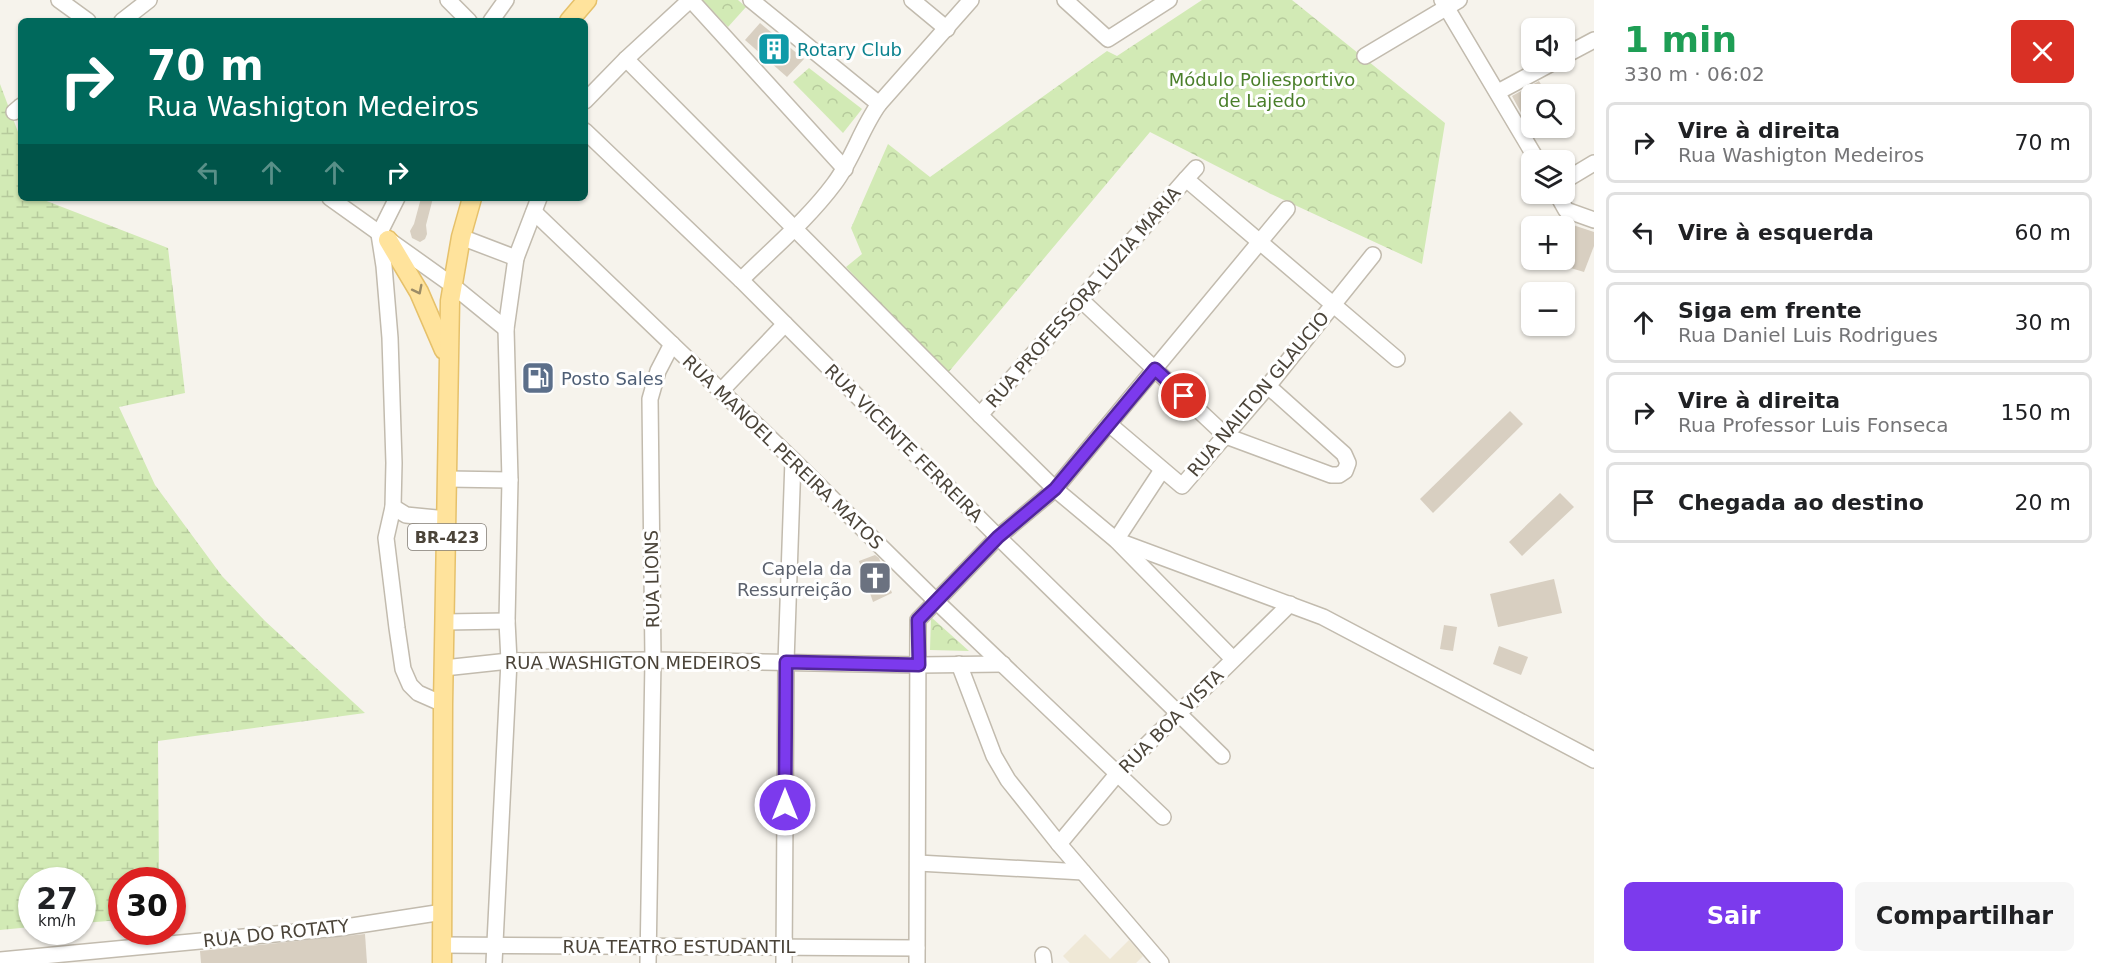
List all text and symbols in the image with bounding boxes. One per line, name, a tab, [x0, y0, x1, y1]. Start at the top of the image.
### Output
map controls	[1521, 18, 1575, 336]
button: sound	[1521, 18, 1575, 72]
text: 1 min	[1624, 19, 1737, 60]
button: close	[2011, 20, 2074, 83]
building icon: Rotary Club	[756, 31, 792, 67]
place label: Rotary Club	[797, 39, 902, 60]
text: 70 m	[147, 41, 264, 90]
icon: right	[48, 42, 126, 120]
text: 330 m · 06:02	[1624, 62, 1765, 86]
park label: Módulo Poliesportivo de Lajedo	[1169, 69, 1355, 111]
button: search	[1521, 84, 1575, 138]
text: Rua Washigton Medeiros	[147, 91, 479, 122]
text: Vire à direita	[1678, 118, 1840, 143]
icon: right	[1627, 126, 1660, 159]
text: 70 m	[2015, 130, 2071, 155]
text: Rua Washigton Medeiros	[1678, 143, 1924, 167]
button: layers	[1521, 150, 1575, 204]
icon: left	[192, 156, 225, 189]
icon: ahead	[255, 156, 288, 189]
icon: ahead	[318, 156, 351, 189]
icon: right	[381, 156, 414, 189]
street label: RUA PROFESSORA LUZIA MARIA	[981, 182, 1185, 412]
button: +	[1521, 216, 1575, 270]
icon: left	[1627, 216, 1660, 249]
text: Vire à esquerda	[1678, 220, 1874, 245]
text: 60 m	[2015, 220, 2071, 245]
button: −	[1521, 282, 1575, 336]
one-way arrow	[410, 284, 422, 295]
text: Siga em frente	[1678, 298, 1862, 323]
icon: ahead	[1627, 306, 1660, 339]
street label: RUA NAILTON GLAUCIO	[1183, 307, 1333, 481]
text: 30 m	[2015, 310, 2071, 335]
text: Rua Daniel Luis Rodrigues	[1678, 323, 1938, 347]
street label: RUA MANOEL PEREIRA MATOS	[678, 350, 888, 554]
fuel station icon: Posto Sales	[520, 360, 556, 396]
street label: RUA VICENTE FERREIRA	[821, 360, 988, 527]
place label: Posto Sales	[561, 368, 663, 389]
pin	[1158, 370, 1209, 421]
icon: arrive	[1167, 379, 1200, 412]
text: Vire à direita	[1678, 388, 1840, 413]
icon: right	[1627, 396, 1660, 429]
text: 150 m	[2001, 400, 2071, 425]
text: Rua Professor Luis Fonseca	[1678, 413, 1949, 437]
icon: arrive	[1627, 486, 1660, 519]
text: Chegada ao destino	[1678, 490, 1924, 515]
text: 20 m	[2015, 490, 2071, 515]
road number: BR-423	[408, 524, 486, 550]
street label: RUA LIONS	[641, 530, 663, 628]
place label: Capela da Ressurreição	[737, 558, 852, 600]
church icon: Capela da Ressurreição	[857, 560, 893, 596]
street label: RUA WASHIGTON MEDEIROS	[505, 652, 761, 673]
street label: RUA BOA VISTA	[1115, 664, 1228, 777]
position arrow	[753, 773, 817, 837]
speed limit sign: 30	[108, 867, 186, 945]
text: 27	[36, 881, 78, 916]
button: Sair	[1624, 882, 1843, 951]
button: Compartilhar	[1855, 882, 2074, 951]
text: km/h	[38, 912, 76, 930]
street label: RUA DO ROTATY	[202, 915, 351, 951]
street label: RUA TEATRO ESTUDANTIL	[562, 936, 796, 957]

